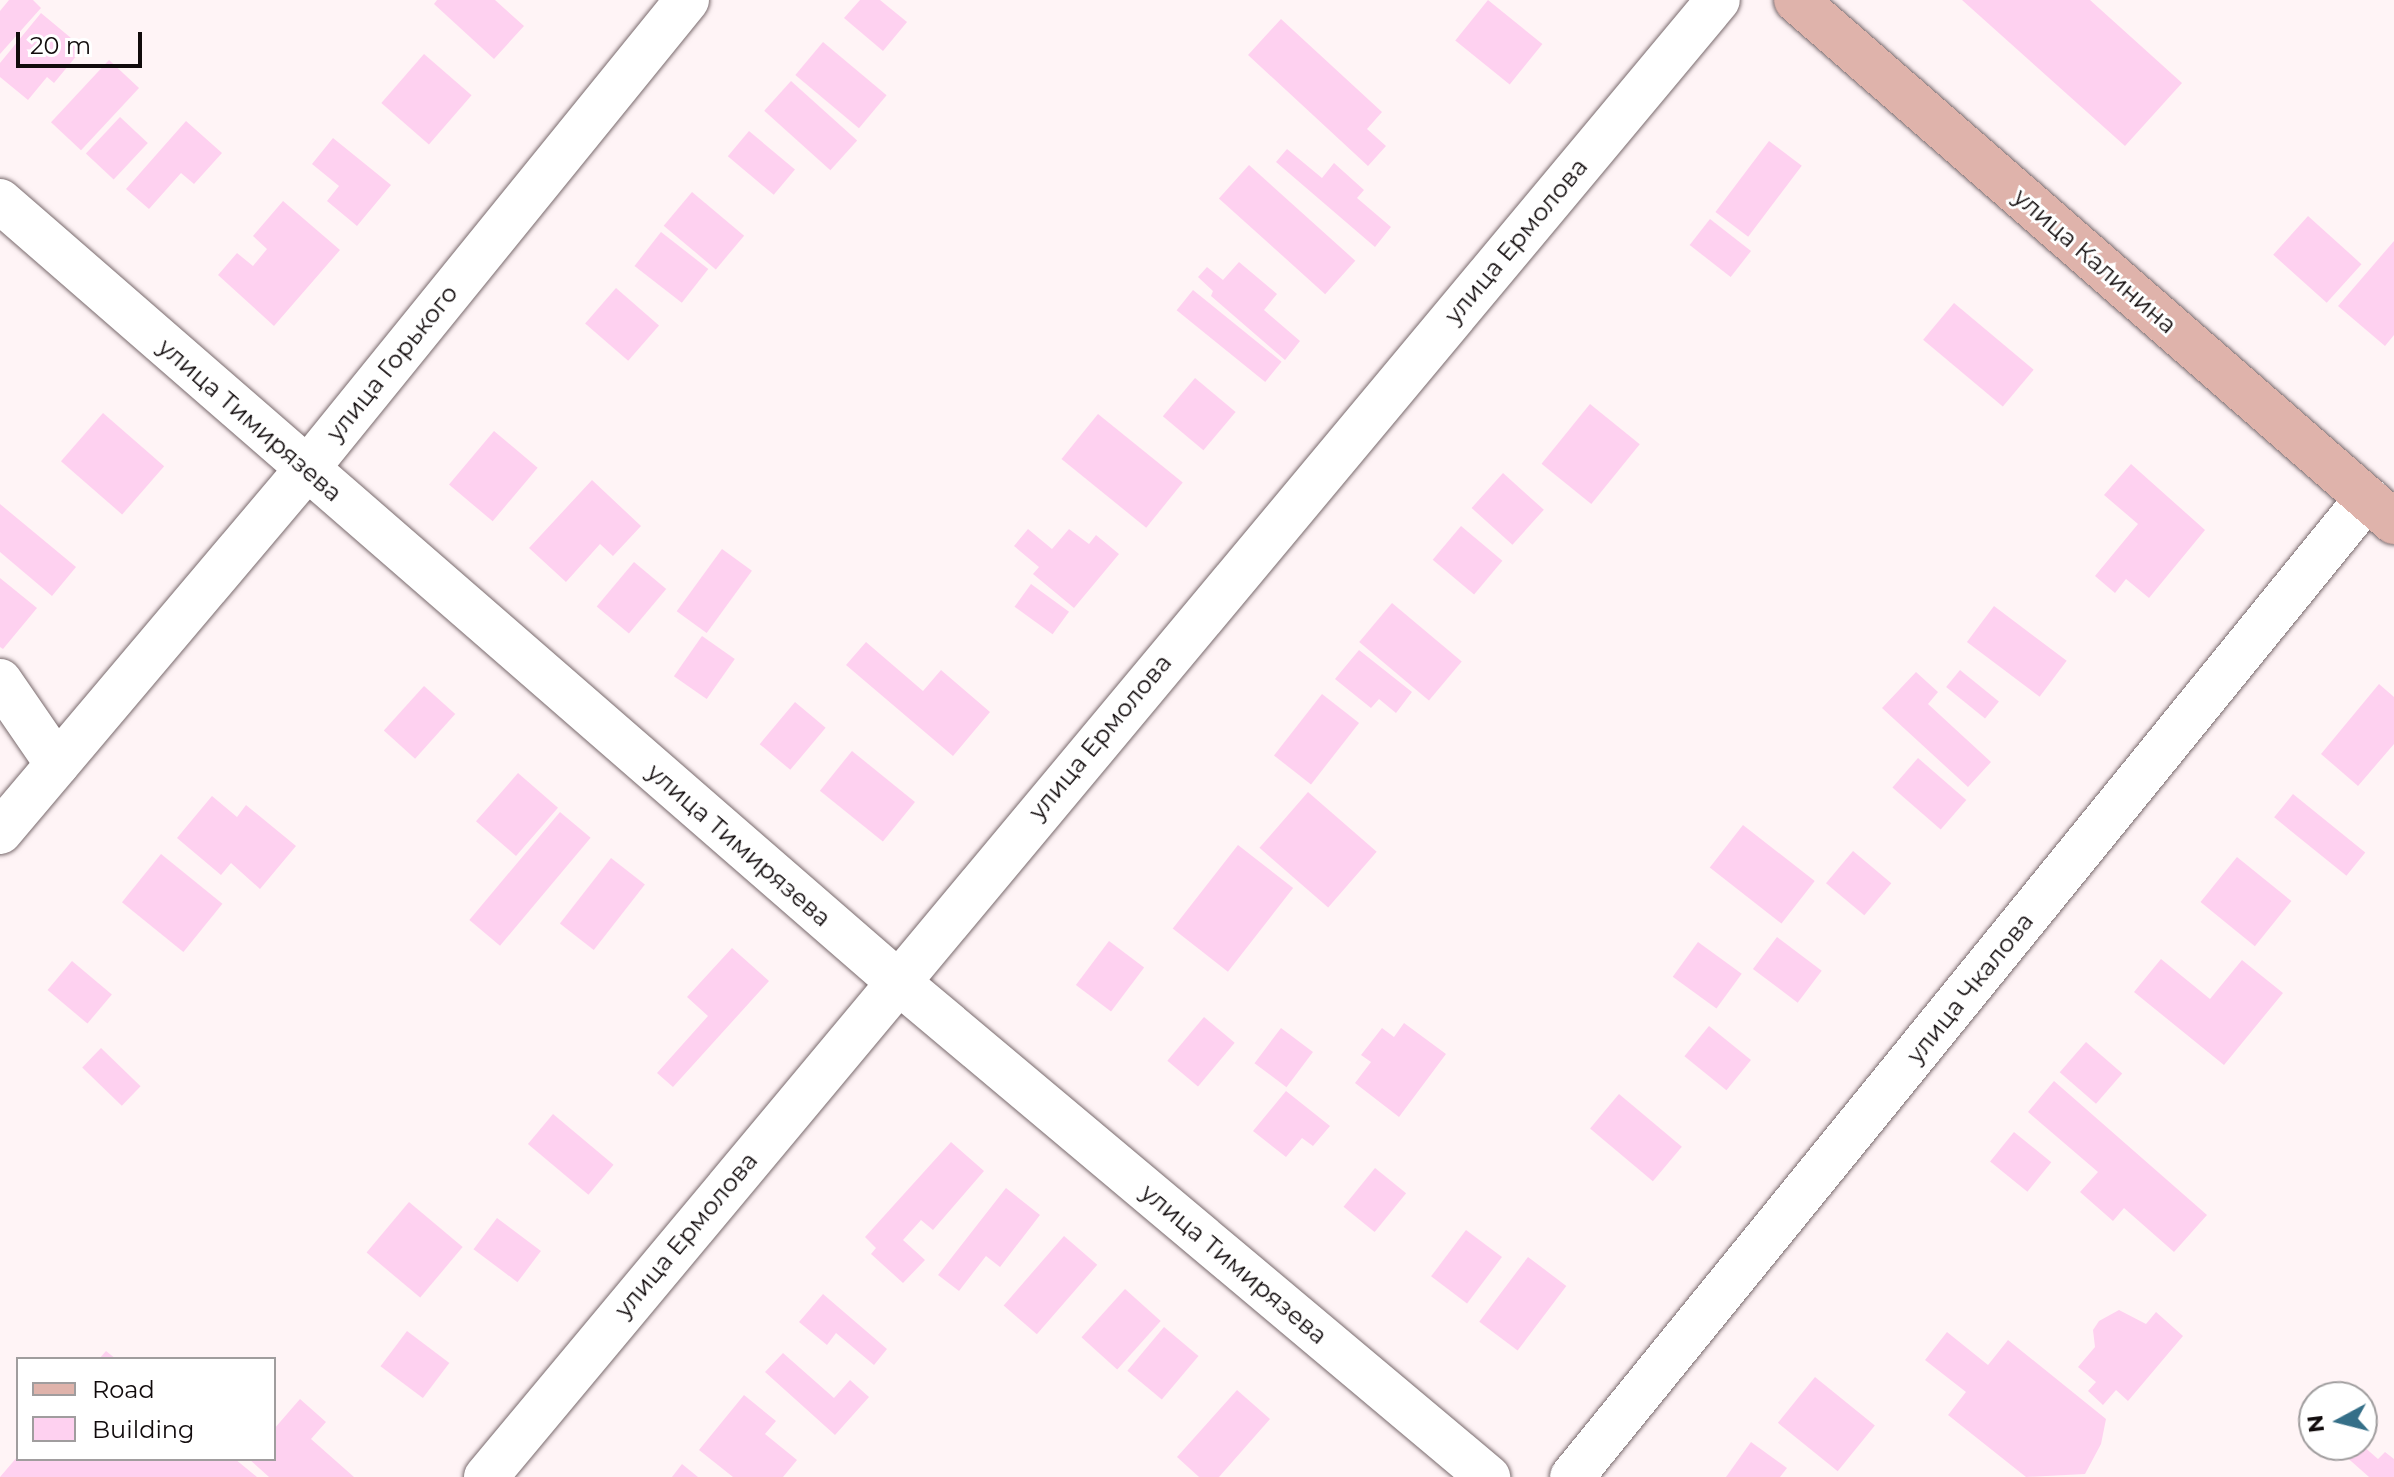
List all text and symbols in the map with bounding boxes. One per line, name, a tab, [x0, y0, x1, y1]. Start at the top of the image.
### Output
scale bar	[20, 16, 146, 66]
text: 20 m	[30, 31, 91, 60]
street label: улица Ермолова	[1439, 153, 1593, 329]
street label: улица Калинина	[2008, 182, 2182, 340]
street label: улица Горького	[320, 279, 464, 447]
street label: улица Тимирязева	[152, 332, 348, 508]
street label: улица Ермолова	[1023, 649, 1177, 825]
street label: улица Тимирязева	[641, 757, 837, 933]
street label: улица Чкалова	[1901, 907, 2039, 1069]
street label: улица Ермолова	[609, 1147, 763, 1323]
street label: улица Тимирязева	[1135, 1178, 1333, 1350]
legend	[16, 1357, 276, 1461]
text: Road	[92, 1375, 155, 1404]
north arrow	[2298, 1381, 2378, 1461]
text: N	[2301, 1413, 2330, 1434]
text: Building	[92, 1415, 195, 1444]

